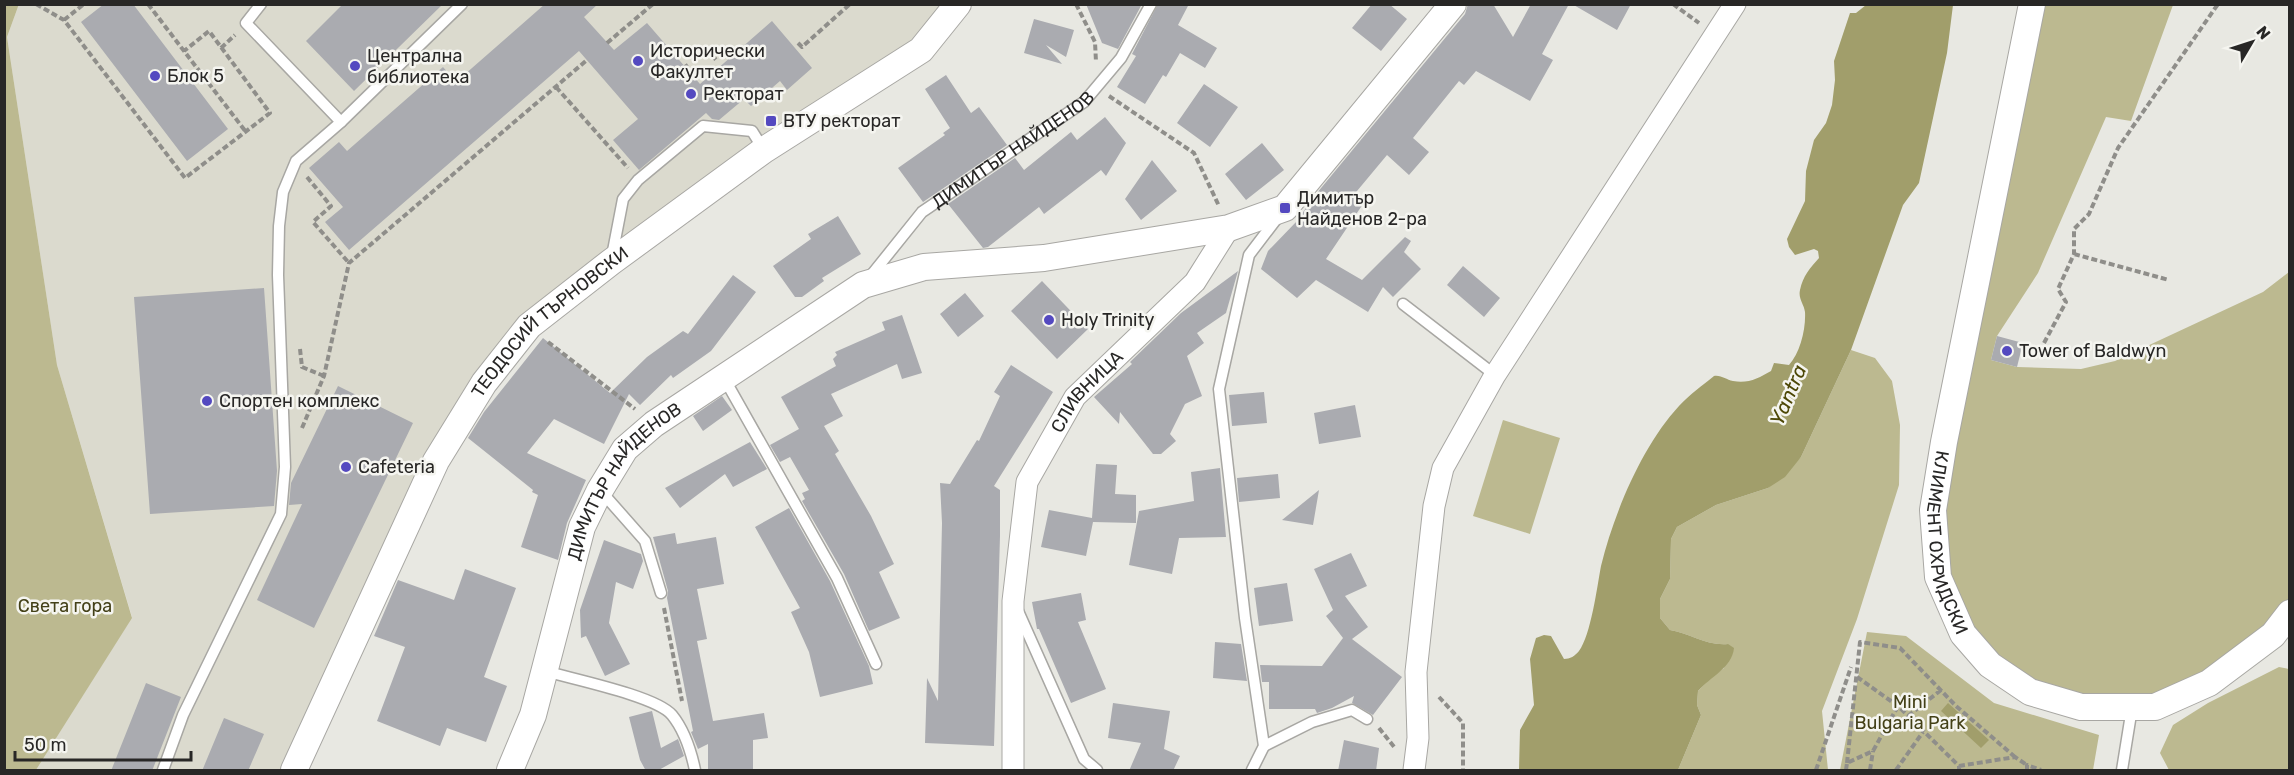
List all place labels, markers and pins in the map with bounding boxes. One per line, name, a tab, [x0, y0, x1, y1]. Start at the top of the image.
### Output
place label: Исторически Факултет	[650, 40, 765, 83]
place label: Централна библиотека	[367, 45, 470, 88]
marker: Исторически Факултет	[631, 54, 645, 68]
marker: Централна библиотека	[348, 59, 362, 73]
place label: Блок 5	[167, 65, 224, 87]
marker: Блок 5	[148, 69, 162, 83]
place label: Ректорат	[703, 83, 784, 105]
marker: Ректорат	[684, 87, 698, 101]
place label: ВТУ ректорат	[783, 110, 900, 132]
marker: ВТУ ректорат	[764, 114, 778, 128]
place label: Димитър Найденов 2-ра	[1297, 187, 1427, 230]
marker: Димитър Найденов 2-ра	[1278, 201, 1292, 215]
place label: Holy Trinity	[1061, 309, 1154, 331]
marker: Holy Trinity	[1042, 313, 1056, 327]
place label: Tower of Baldwyn	[2019, 340, 2166, 362]
marker: Tower of Baldwyn	[2000, 344, 2014, 358]
place label: Спортен комплекс	[219, 390, 380, 412]
marker: Спортен комплекс	[200, 394, 214, 408]
place label: Cafeteria	[358, 456, 435, 478]
marker: Cafeteria	[339, 460, 353, 474]

